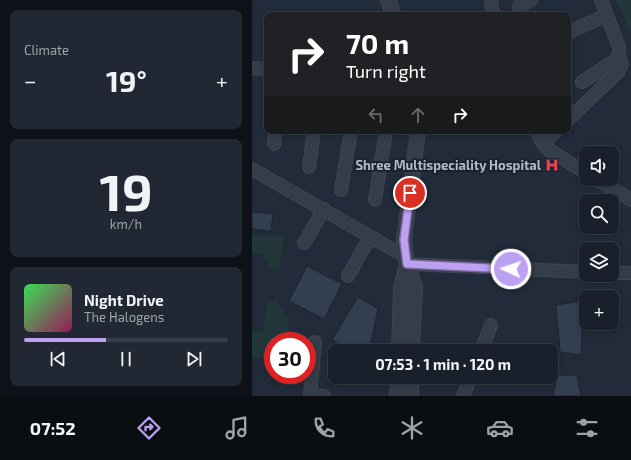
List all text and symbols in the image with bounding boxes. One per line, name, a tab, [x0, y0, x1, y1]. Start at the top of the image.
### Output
text: 70 m	[346, 26, 409, 60]
icon: right	[280, 28, 332, 80]
text: Climate	[24, 42, 69, 58]
text: Turn right	[346, 60, 426, 82]
text: 19°	[106, 62, 147, 98]
text: −	[24, 67, 37, 93]
text: +	[216, 67, 228, 93]
icon: left	[365, 104, 387, 126]
icon: ahead	[407, 104, 429, 126]
icon: right	[449, 104, 471, 126]
map controls	[579, 146, 619, 330]
button: sound	[579, 146, 619, 186]
place label: Shree Multispeciality Hospital	[355, 157, 542, 173]
hospital icon: Shree Multispeciality Hospital	[544, 157, 560, 173]
text: 19	[99, 159, 153, 221]
pin	[393, 176, 427, 210]
icon: arrive	[399, 182, 421, 204]
button: search	[579, 194, 619, 234]
text: km/h	[110, 216, 142, 232]
button: layers	[579, 242, 619, 282]
position arrow	[490, 248, 532, 290]
button: +	[579, 290, 619, 330]
text: Night Drive	[84, 291, 164, 309]
text: The Halogens	[84, 309, 164, 325]
speed limit sign: 30	[264, 332, 316, 384]
icon: previous	[47, 348, 69, 370]
icon: pause	[115, 348, 137, 370]
icon: next	[183, 348, 205, 370]
text: 07:53 · 1 min · 120 m	[375, 355, 511, 373]
icon: directions	[135, 414, 163, 442]
icon: music	[223, 414, 251, 442]
icon: phone	[310, 414, 338, 442]
icon: climate	[398, 414, 426, 442]
icon: car	[486, 414, 514, 442]
icon: filters	[573, 414, 601, 442]
text: 07:52	[30, 417, 76, 439]

